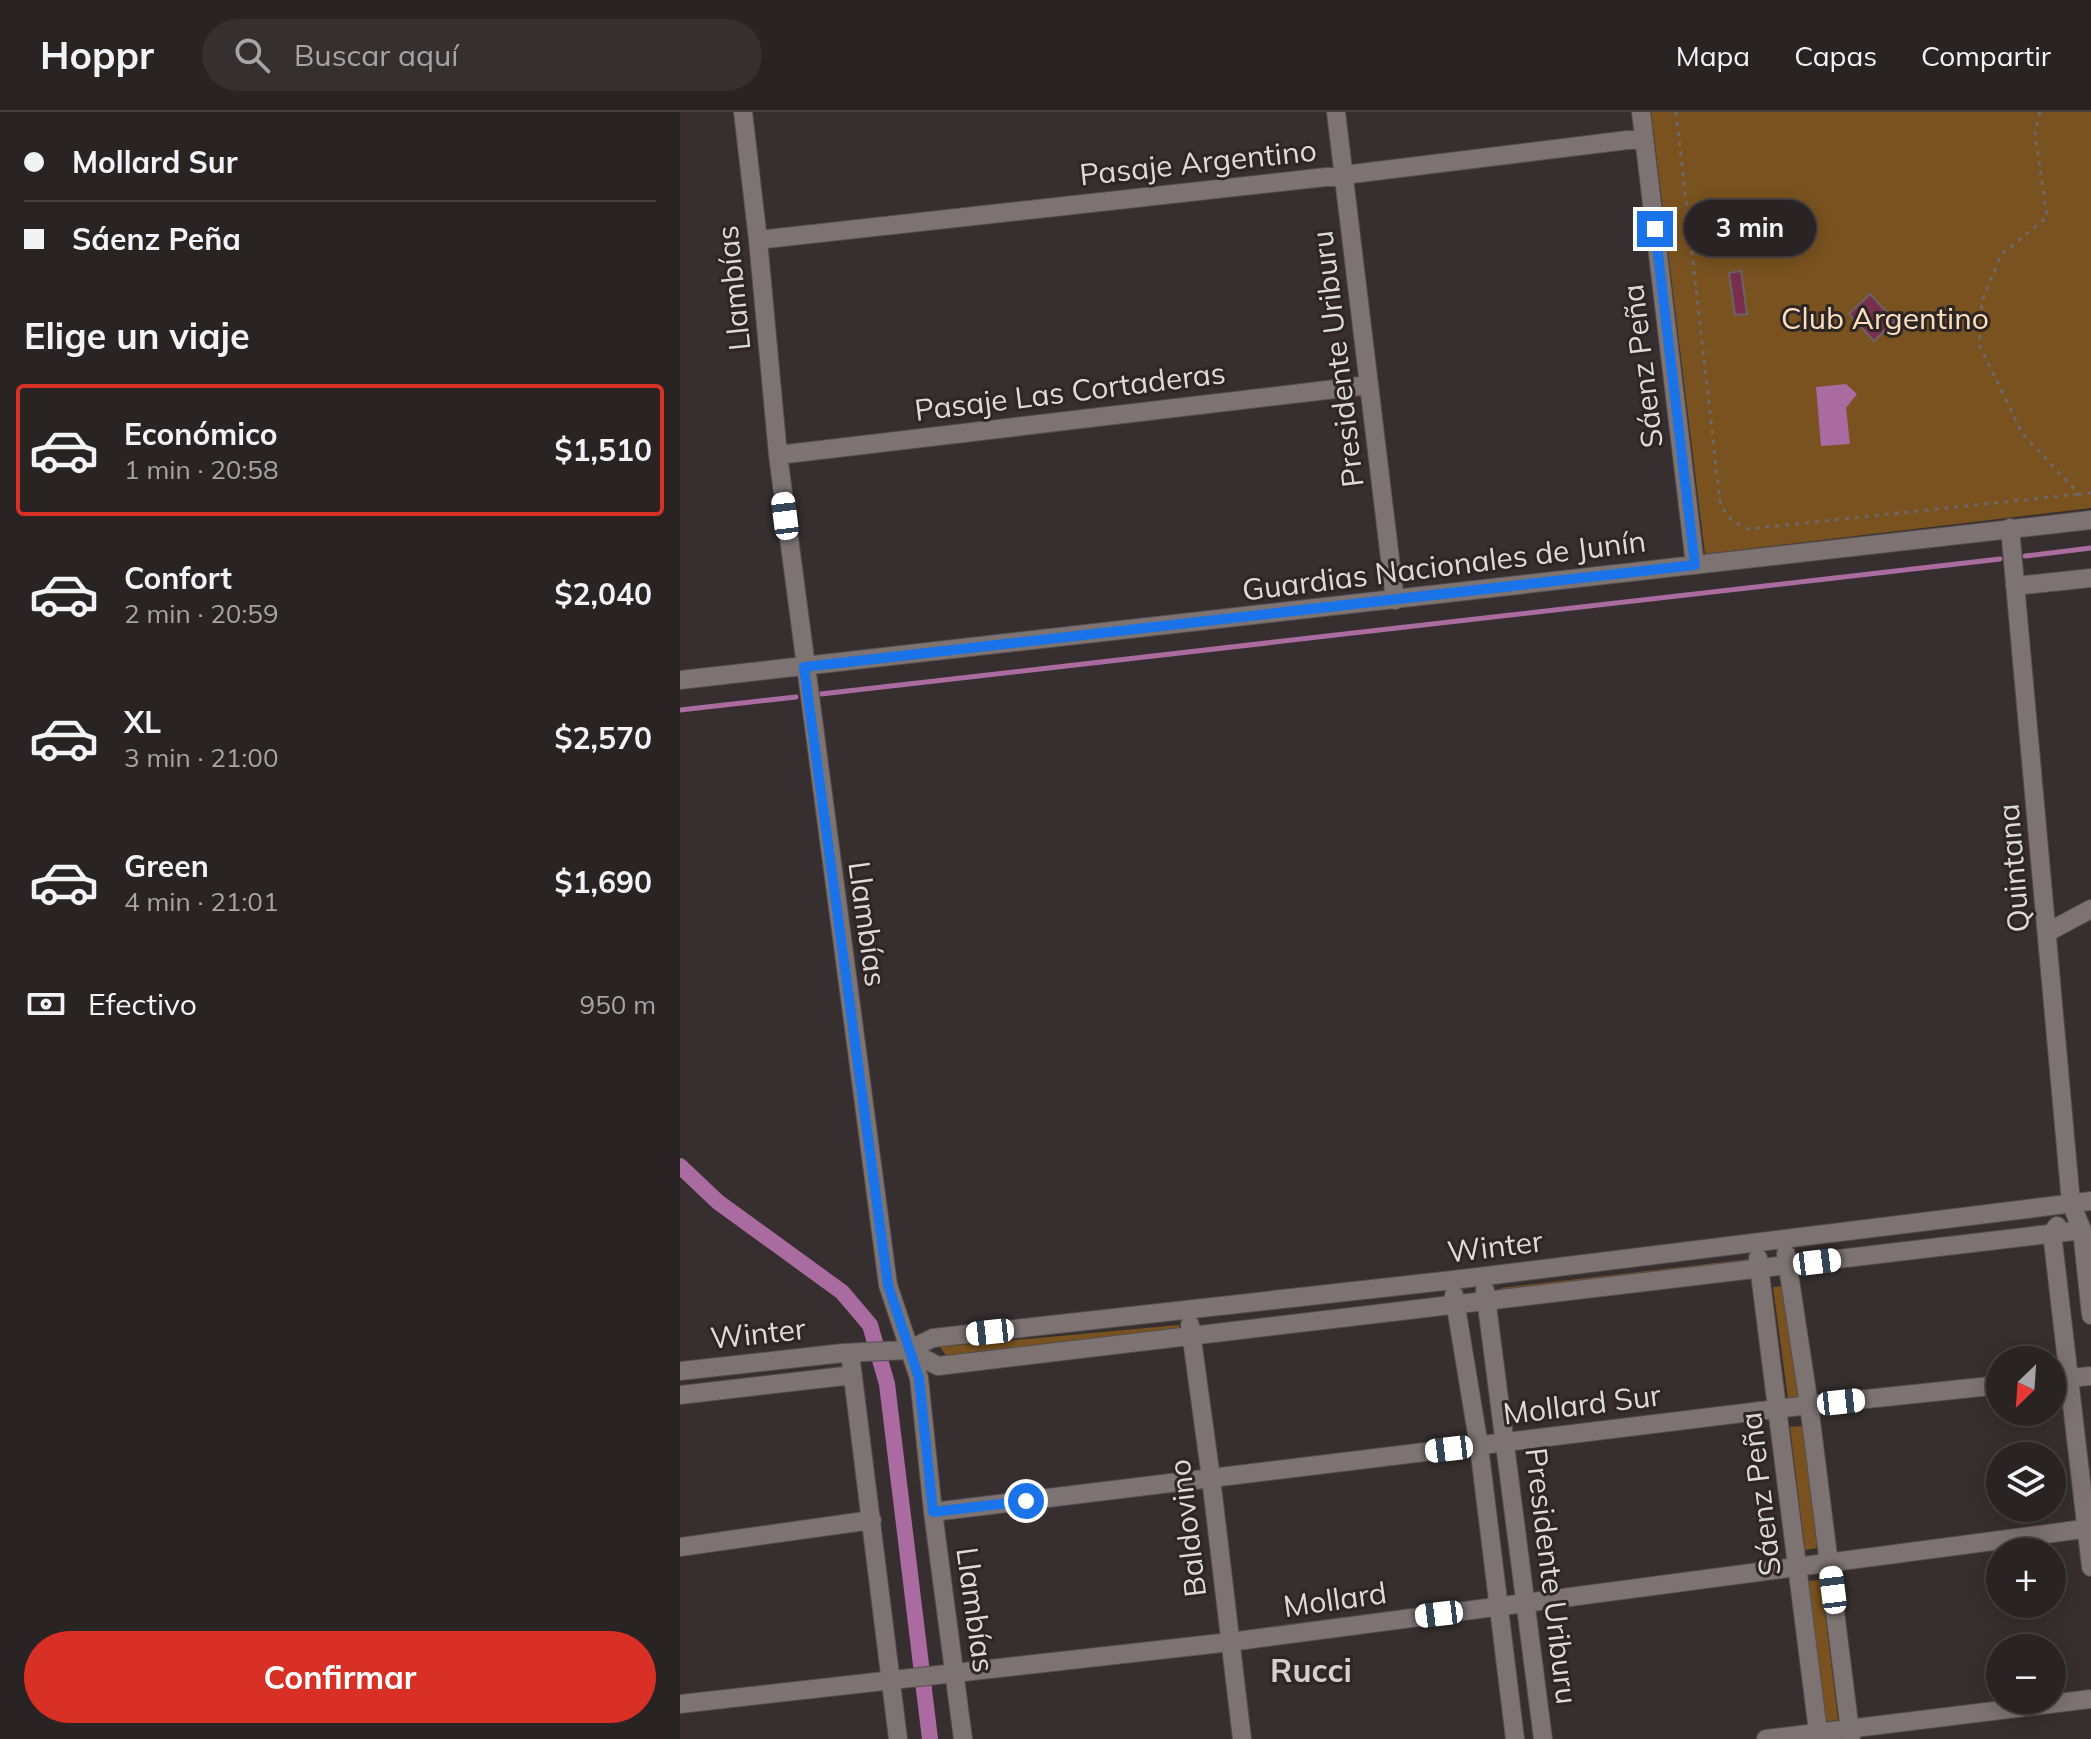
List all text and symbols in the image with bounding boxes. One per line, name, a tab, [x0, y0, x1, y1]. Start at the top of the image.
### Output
search box	[202, 19, 762, 91]
text: Hoppr	[40, 31, 154, 79]
icon: search	[230, 33, 274, 77]
text: Buscar aquí	[294, 36, 458, 74]
text: Mapa	[1676, 38, 1750, 73]
text: Capas	[1794, 38, 1877, 73]
text: Compartir	[1921, 38, 2051, 73]
street label: Pasaje Argentino	[1078, 131, 1318, 193]
text: Mollard Sur	[72, 143, 238, 181]
callout: 3 min	[1683, 201, 1815, 257]
route end	[1637, 211, 1673, 247]
text: 3 min	[1716, 211, 1784, 244]
text: Sáenz Peña	[72, 220, 241, 258]
street label: Llambías	[708, 224, 758, 353]
street label: Presidente Uriburu	[1302, 229, 1372, 490]
street label: Sáenz Peña	[1613, 282, 1671, 450]
park label: Club Argentino	[1781, 299, 1989, 337]
text: Elige un viaje	[24, 313, 250, 358]
street label: Pasaje Las Cortaderas	[912, 353, 1227, 429]
icon: car	[28, 414, 100, 486]
text: Económico	[124, 415, 278, 453]
text: $1,510	[555, 431, 652, 469]
text: 1 min · 20:58	[124, 453, 279, 486]
car	[770, 491, 800, 541]
street label: Guardias Nacionales de Junín	[1240, 521, 1648, 609]
icon: car	[28, 558, 100, 630]
text: Confort	[124, 559, 232, 597]
text: $2,040	[555, 575, 652, 613]
text: 2 min · 20:59	[124, 597, 279, 630]
icon: car	[28, 702, 100, 774]
text: XL	[124, 703, 161, 741]
text: $2,570	[555, 719, 652, 757]
text: 3 min · 21:00	[124, 741, 279, 774]
street label: Quintana	[1988, 802, 2038, 934]
icon: car	[28, 846, 100, 918]
text: Green	[124, 847, 209, 885]
street label: Llambías	[840, 859, 896, 989]
text: $1,690	[555, 863, 652, 901]
text: 4 min · 21:01	[124, 885, 279, 918]
icon: cash	[24, 982, 68, 1026]
text: Efectivo	[88, 985, 197, 1023]
text: 950 m	[580, 988, 656, 1021]
street label: Winter	[1445, 1221, 1545, 1271]
car	[1792, 1247, 1842, 1277]
street label: Winter	[708, 1309, 808, 1357]
car	[965, 1318, 1015, 1346]
north arrow	[1986, 1346, 2066, 1426]
map controls	[1986, 1346, 2066, 1714]
street label: Mollard Sur	[1501, 1375, 1663, 1433]
car	[1816, 1388, 1866, 1416]
street label: Sáenz Peña	[1731, 1410, 1789, 1578]
car	[1424, 1434, 1474, 1464]
button: layers	[1986, 1442, 2066, 1522]
street label: Presidente Uriburu	[1517, 1445, 1587, 1706]
street label: Baldovino	[1160, 1457, 1214, 1599]
route start	[1008, 1483, 1044, 1519]
button: +	[1986, 1538, 2066, 1618]
street label: Llambías	[948, 1545, 1004, 1675]
car	[1818, 1565, 1848, 1615]
street label: Mollard	[1281, 1573, 1389, 1625]
car	[1414, 1599, 1464, 1629]
button: Confirmar	[24, 1631, 656, 1723]
button: −	[1986, 1634, 2066, 1714]
district label: Rucci	[1270, 1650, 1352, 1690]

